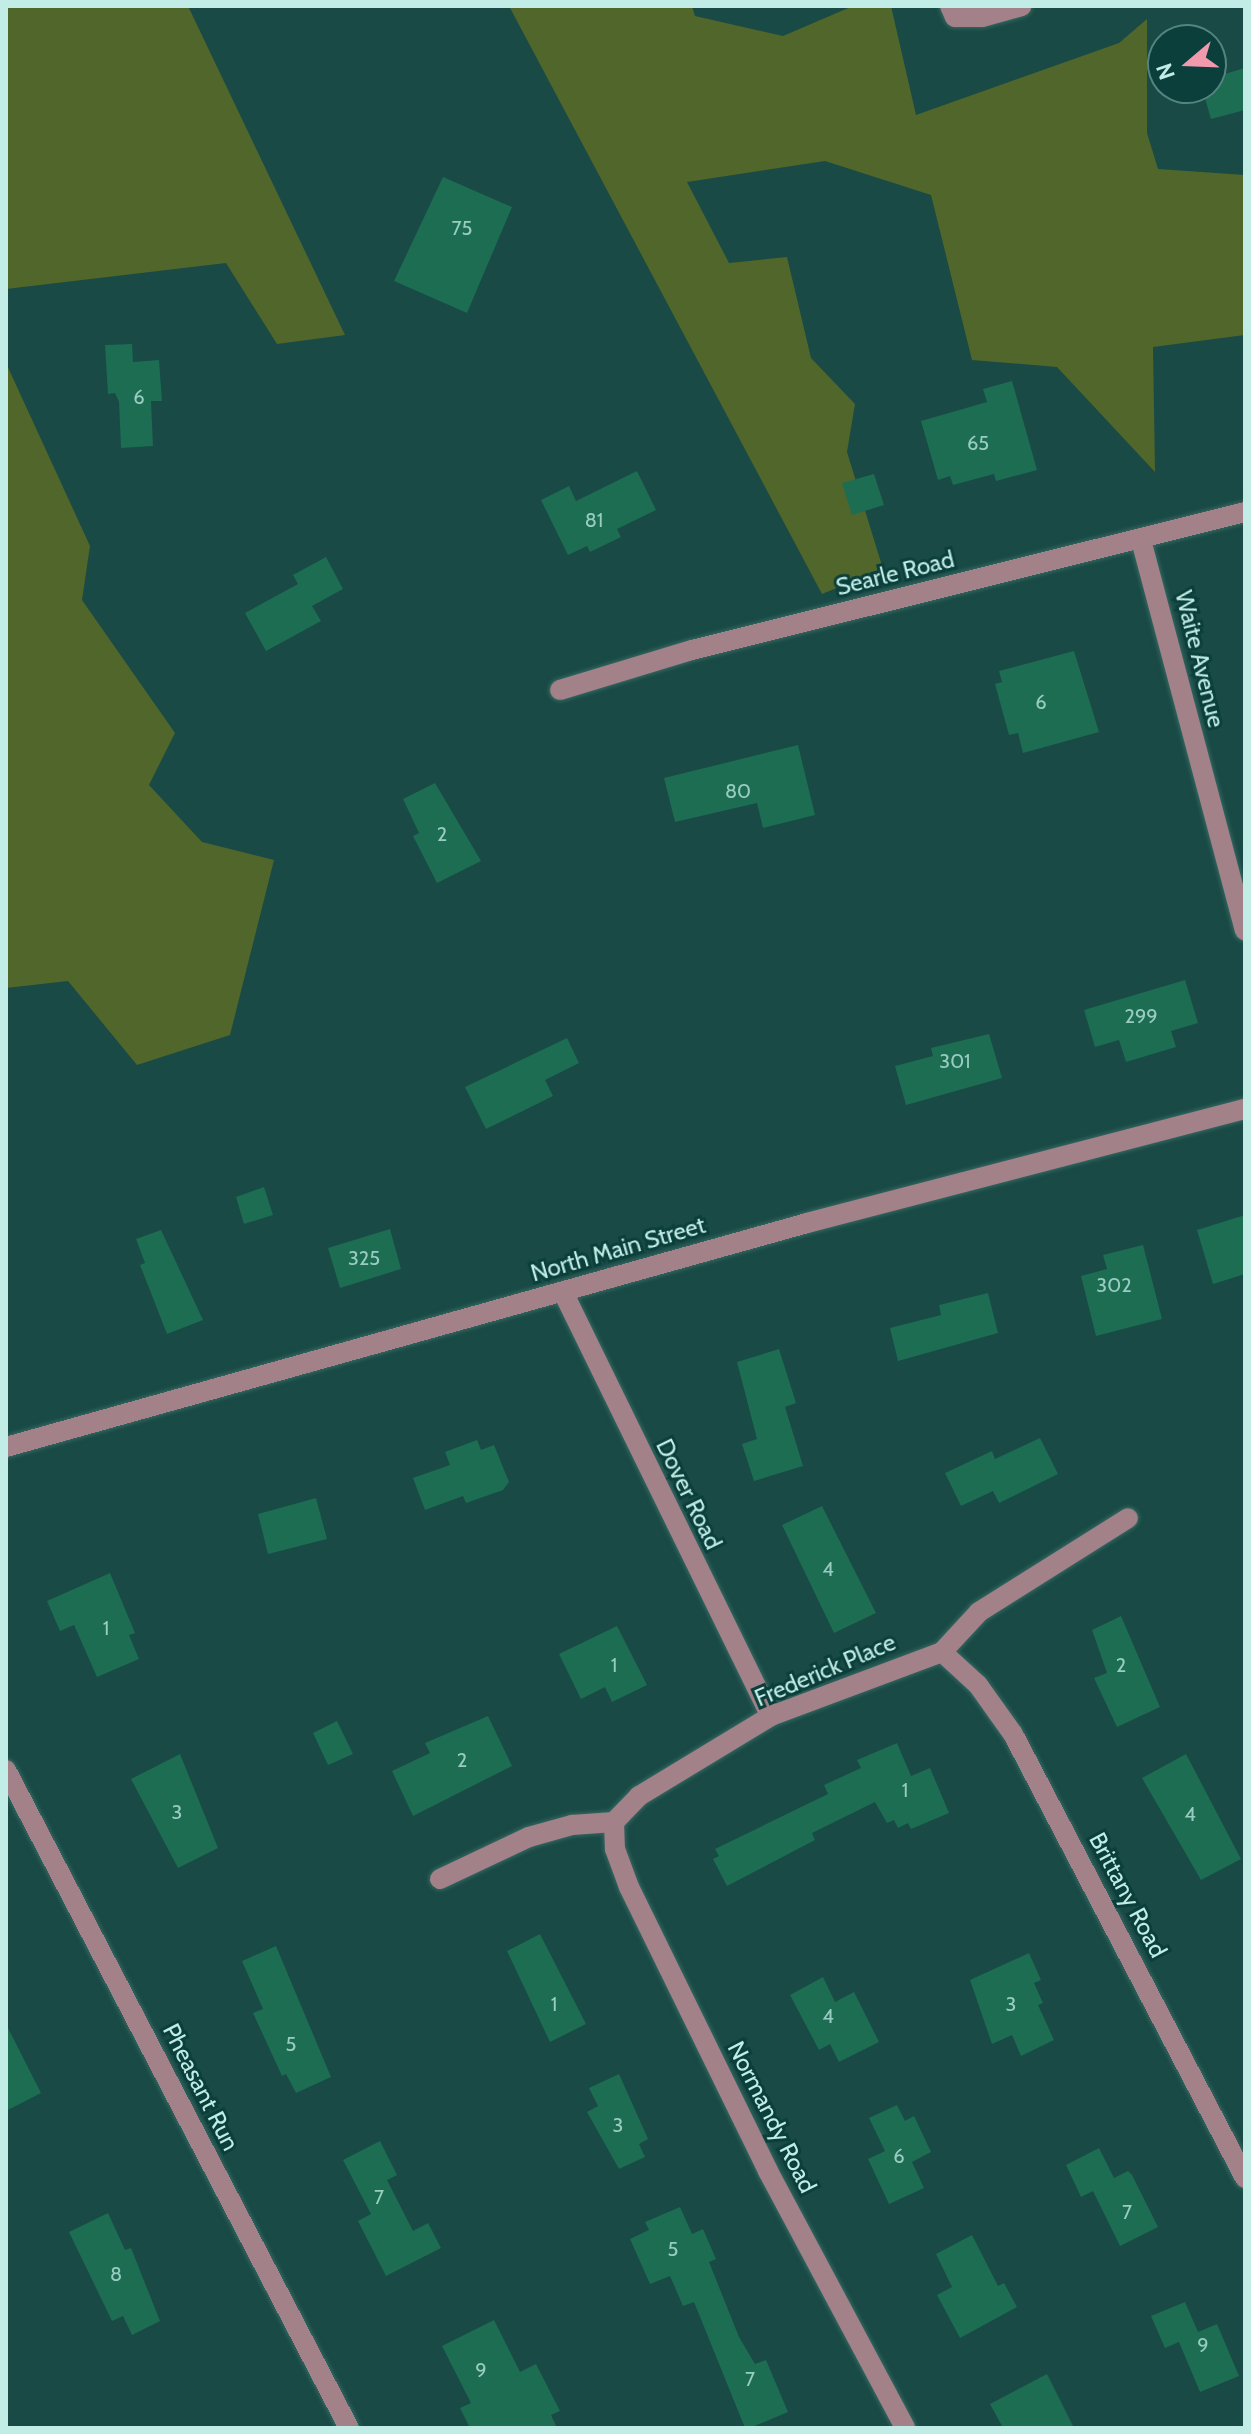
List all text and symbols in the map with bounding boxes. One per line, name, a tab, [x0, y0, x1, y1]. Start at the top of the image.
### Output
north arrow	[1147, 24, 1227, 104]
text: N	[1150, 60, 1181, 83]
house number: 75	[452, 216, 472, 240]
house number: 6	[133, 385, 145, 409]
house number: 65	[967, 431, 989, 455]
house number: 81	[585, 508, 603, 532]
street label: Searle Road	[833, 544, 957, 602]
street label: Waite Avenue	[1169, 588, 1231, 730]
house number: 6	[1035, 690, 1047, 714]
house number: 80	[725, 779, 751, 803]
house number: 2	[437, 822, 447, 846]
house number: 299	[1124, 1004, 1158, 1028]
house number: 301	[939, 1049, 971, 1073]
street label: North Main Street	[527, 1210, 709, 1288]
house number: 325	[348, 1246, 380, 1270]
house number: 302	[1096, 1273, 1132, 1297]
street label: Dover Road	[650, 1434, 728, 1554]
house number: 4	[822, 1557, 834, 1581]
house number: 1	[103, 1616, 109, 1640]
street label: Frederick Place	[750, 1627, 900, 1713]
house number: 1	[611, 1653, 617, 1677]
house number: 2	[1116, 1653, 1126, 1677]
house number: 2	[457, 1748, 467, 1772]
house number: 1	[902, 1778, 908, 1802]
house number: 3	[172, 1800, 182, 1824]
house number: 4	[1184, 1802, 1196, 1826]
street label: Brittany Road	[1083, 1828, 1173, 1962]
house number: 1	[551, 1992, 557, 2016]
house number: 3	[1006, 1992, 1016, 2016]
house number: 4	[822, 2004, 834, 2028]
street label: Pheasant Run	[157, 2019, 245, 2155]
house number: 5	[286, 2032, 296, 2056]
street label: Normandy Road	[721, 2036, 823, 2198]
house number: 3	[613, 2113, 623, 2137]
house number: 6	[893, 2144, 905, 2168]
house number: 7	[374, 2185, 384, 2209]
house number: 7	[1122, 2200, 1132, 2224]
house number: 5	[668, 2237, 678, 2261]
house number: 8	[110, 2262, 122, 2286]
house number: 9	[1197, 2333, 1209, 2357]
house number: 9	[475, 2358, 487, 2382]
house number: 7	[745, 2367, 755, 2391]

